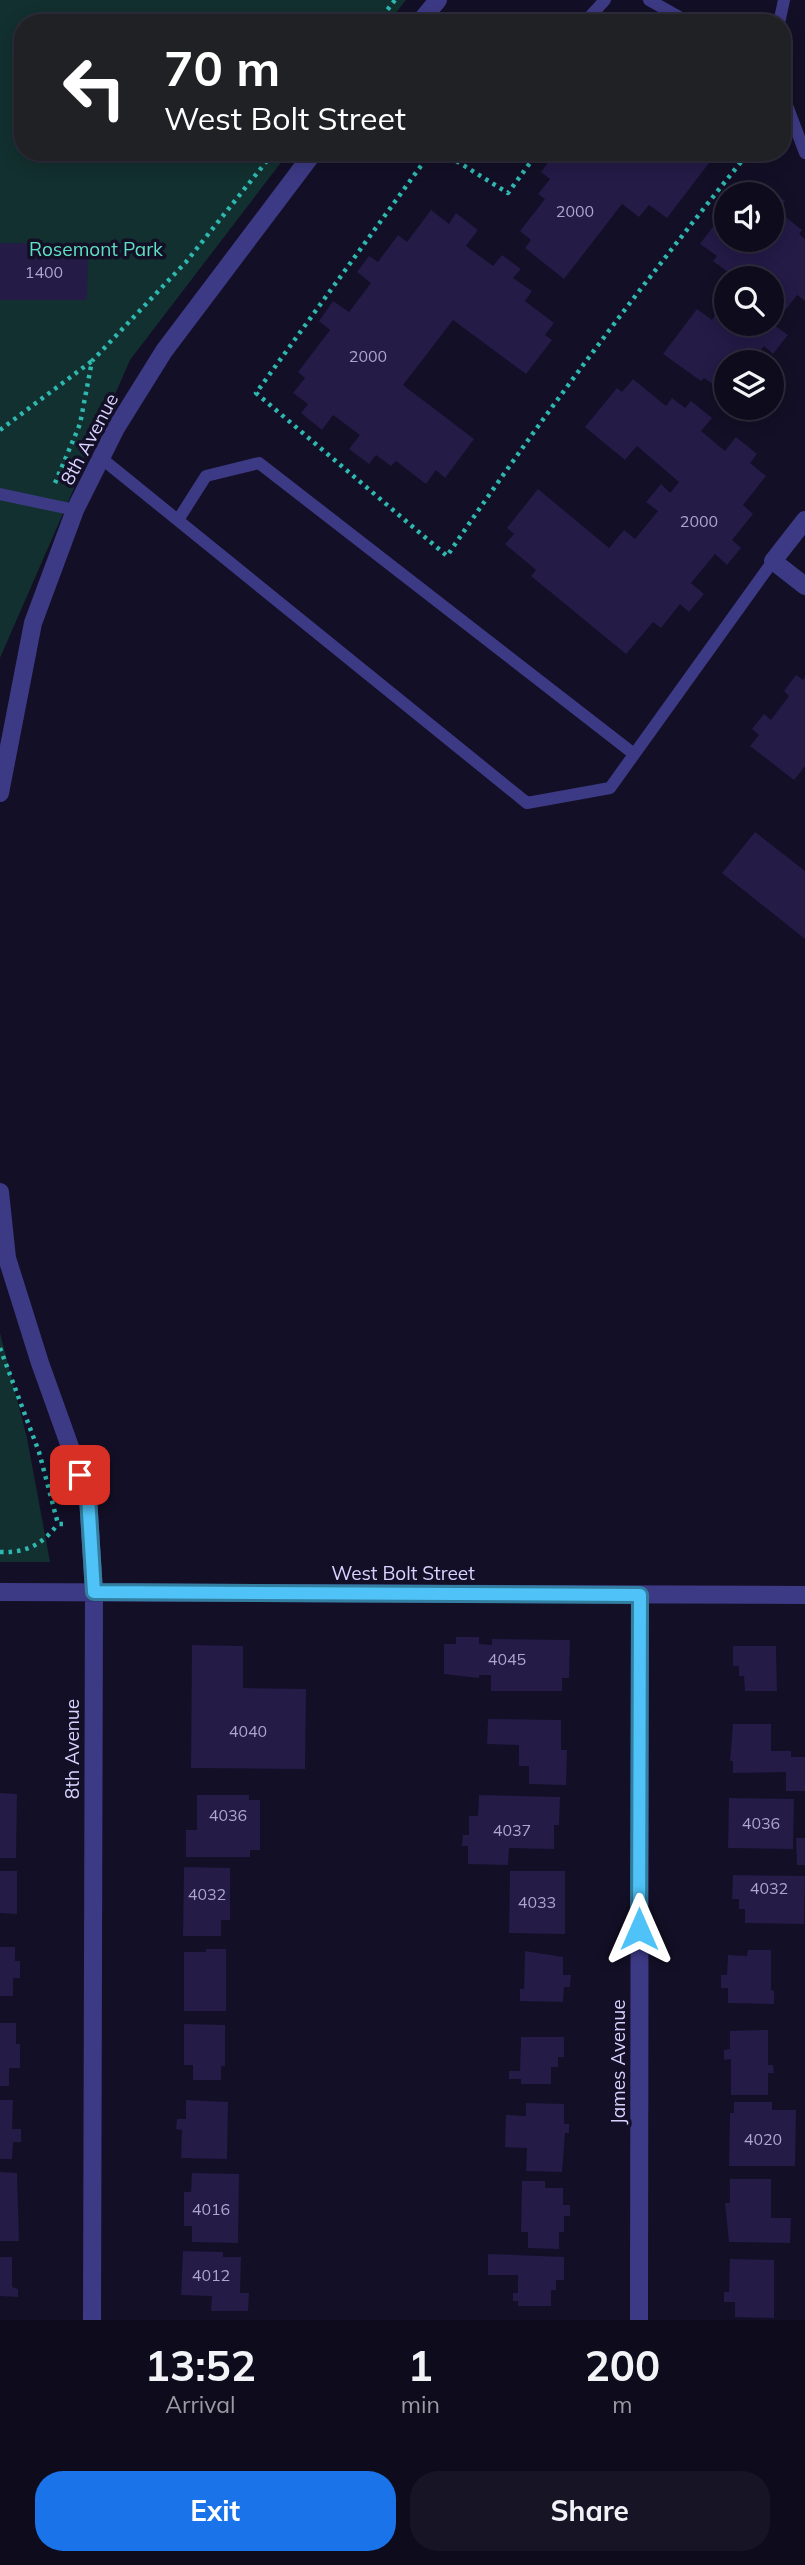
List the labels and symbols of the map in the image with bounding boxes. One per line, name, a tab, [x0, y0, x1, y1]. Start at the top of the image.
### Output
house number: 2000	[556, 201, 594, 221]
park label: Rosemont Park	[29, 237, 163, 261]
house number: 1400	[25, 262, 63, 282]
house number: 2000	[349, 346, 387, 366]
street label: 8th Avenue	[55, 389, 123, 489]
house number: 2000	[680, 511, 718, 531]
pin	[50, 1445, 110, 1505]
street label: West Bolt Street	[331, 1561, 475, 1585]
house number: 4045	[488, 1649, 526, 1669]
street label: 8th Avenue	[60, 1699, 84, 1799]
house number: 4040	[229, 1721, 267, 1741]
house number: 4036	[209, 1805, 247, 1825]
house number: 4036	[742, 1813, 780, 1833]
house number: 4037	[493, 1820, 531, 1840]
house number: 4032	[750, 1878, 788, 1898]
house number: 4032	[188, 1884, 226, 1904]
house number: 4033	[518, 1892, 556, 1912]
position arrow	[602, 1892, 676, 1966]
street label: James Avenue	[606, 1999, 630, 2125]
house number: 4020	[744, 2129, 782, 2149]
house number: 4016	[192, 2199, 230, 2219]
house number: 4012	[192, 2265, 230, 2285]

